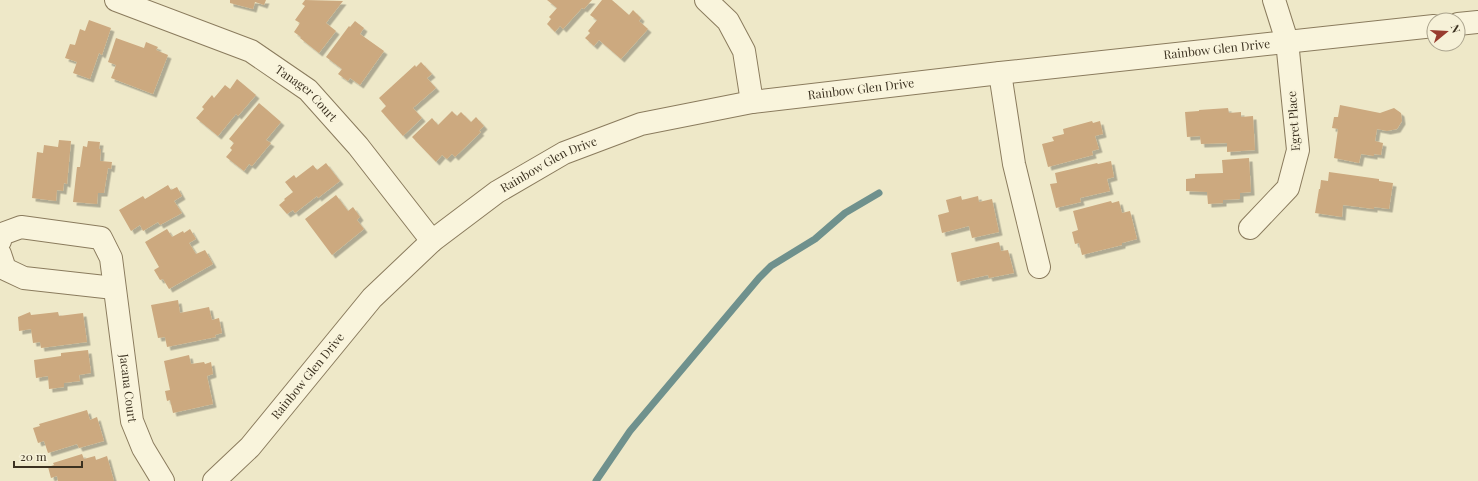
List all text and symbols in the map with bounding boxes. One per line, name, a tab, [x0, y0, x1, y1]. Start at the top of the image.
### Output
north arrow	[1426, 12, 1466, 52]
text: N	[1448, 23, 1464, 35]
street label: Rainbow Glen Drive	[1163, 35, 1271, 62]
street label: Tanager Court	[272, 61, 342, 125]
street label: Rainbow Glen Drive	[807, 74, 915, 102]
street label: Egret Place	[1283, 91, 1303, 152]
street label: Rainbow Glen Drive	[497, 132, 599, 195]
street label: Rainbow Glen Drive	[267, 329, 347, 422]
street label: Jacana Court	[116, 352, 141, 424]
scale bar	[14, 443, 82, 469]
text: 20 m	[20, 448, 47, 464]

